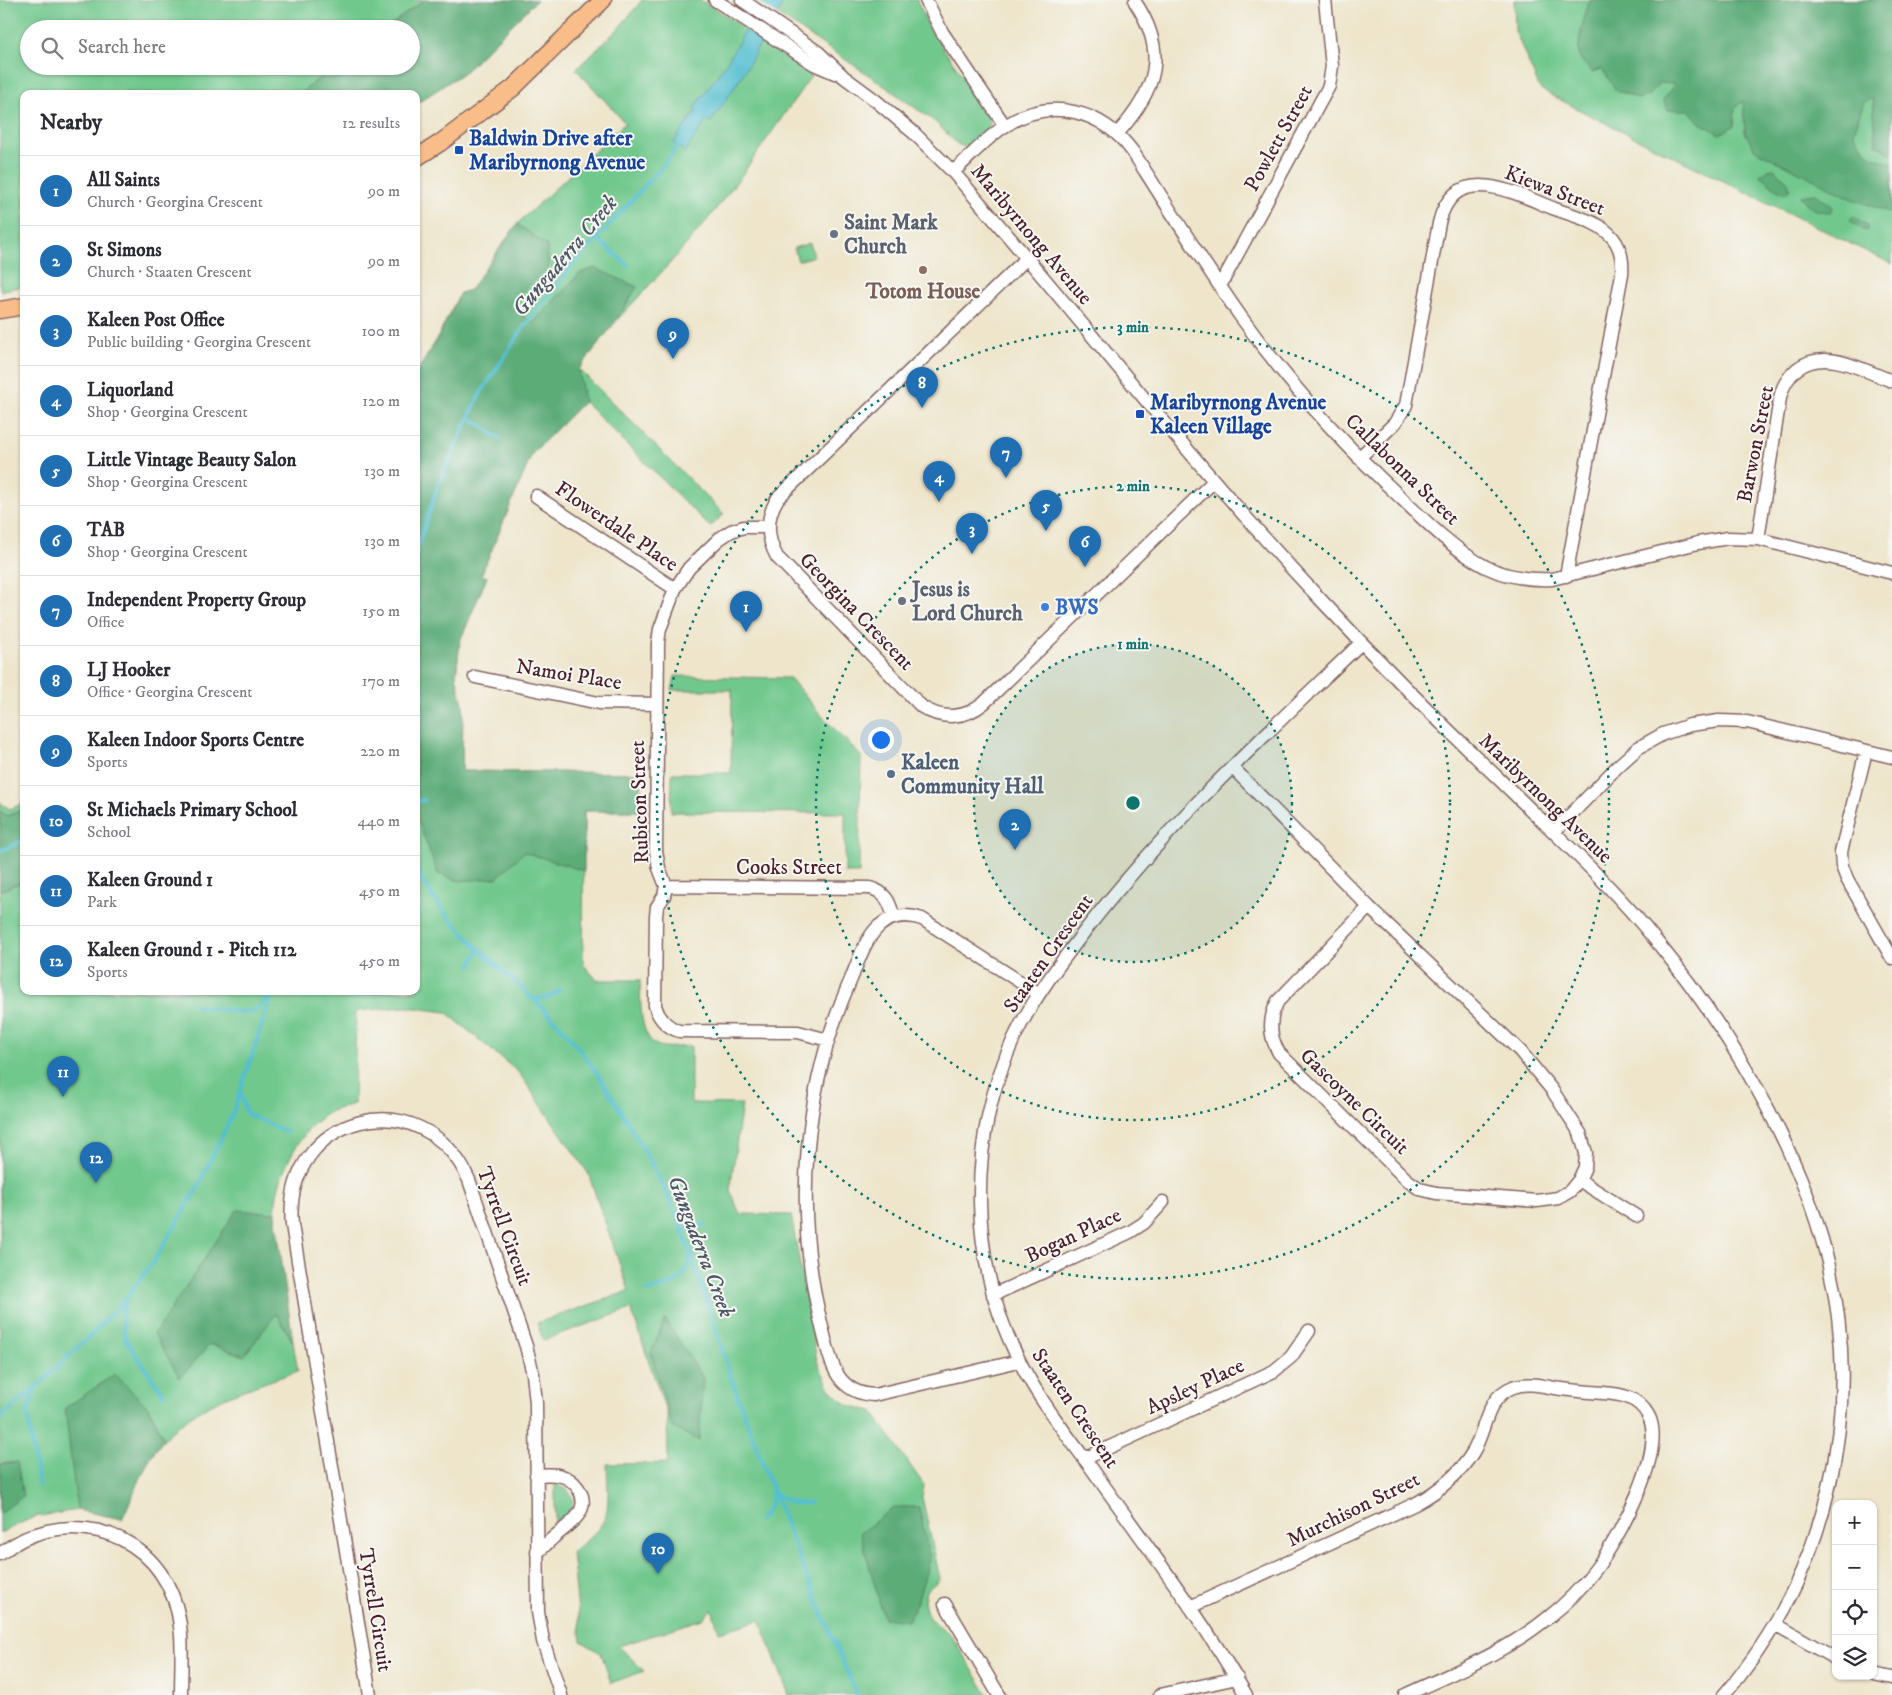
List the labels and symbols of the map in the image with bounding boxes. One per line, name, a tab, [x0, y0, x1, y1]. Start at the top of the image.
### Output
street label: Powlett Street	[1239, 81, 1319, 196]
place label: Baldwin Drive after Maribyrnong Avenue	[469, 126, 646, 176]
marker: Baldwin Drive after Maribyrnong Avenue	[453, 144, 465, 156]
street label: Maribyrnong Avenue	[965, 159, 1098, 311]
street label: Kiewa Street	[1501, 160, 1609, 222]
water label: Gungaderra Creek	[507, 189, 624, 322]
place label: Saint Mark Church	[844, 210, 938, 260]
marker: Saint Mark Church	[828, 228, 840, 240]
marker: Totom House	[917, 264, 929, 276]
place label: Totom House	[865, 279, 981, 305]
pin: 9	[657, 318, 689, 359]
text: 3 min	[1117, 318, 1149, 337]
pin: 8	[906, 367, 938, 408]
street label: Barwon Street	[1732, 383, 1780, 505]
place label: Maribyrnong Avenue Kaleen Village	[1150, 390, 1327, 440]
marker: Maribyrnong Avenue Kaleen Village	[1134, 408, 1146, 420]
street label: Callabonna Street	[1339, 408, 1465, 531]
pin: 7	[990, 437, 1022, 478]
pin: 4	[923, 461, 955, 502]
street label: Flowerdale Place	[550, 476, 683, 578]
text: 2 min	[1116, 477, 1150, 496]
pin: 5	[1030, 490, 1062, 531]
pin: 3	[956, 513, 988, 554]
pin: 6	[1069, 526, 1101, 567]
street label: Georgina Crescent	[793, 547, 919, 676]
place label: Jesus is Lord Church	[910, 577, 1024, 627]
pin: 1	[730, 591, 762, 632]
marker: Jesus is Lord Church	[896, 595, 908, 607]
place label: BWS	[1055, 595, 1099, 621]
marker: BWS	[1039, 601, 1051, 613]
text: 1 min	[1117, 635, 1149, 654]
street label: Namoi Place	[514, 654, 624, 696]
your location	[868, 727, 894, 753]
street label: Maribyrnong Avenue	[1473, 728, 1618, 870]
street label: Rubicon Street	[625, 739, 655, 864]
place label: Kaleen Community Hall	[901, 750, 1044, 800]
marker: Kaleen Community Hall	[885, 768, 897, 780]
centre of rings	[1124, 794, 1142, 812]
pin: 2	[999, 809, 1031, 850]
street label: Cooks Street	[736, 855, 842, 881]
street label: Staaten Crescent	[998, 889, 1100, 1018]
street label: Gascoyne Circuit	[1294, 1043, 1415, 1161]
pin: 11	[47, 1056, 79, 1097]
pin: 12	[80, 1142, 112, 1183]
street label: Tyrrell Circuit	[471, 1163, 538, 1290]
water label: Gungaderra Creek	[661, 1172, 740, 1322]
street label: Bogan Place	[1021, 1202, 1126, 1269]
street label: Staaten Crescent	[1025, 1344, 1125, 1474]
street label: Apsley Place	[1142, 1353, 1249, 1421]
street label: Murchison Street	[1283, 1466, 1424, 1553]
pin: 10	[642, 1533, 674, 1574]
street label: Tyrrell Circuit	[352, 1547, 398, 1674]

